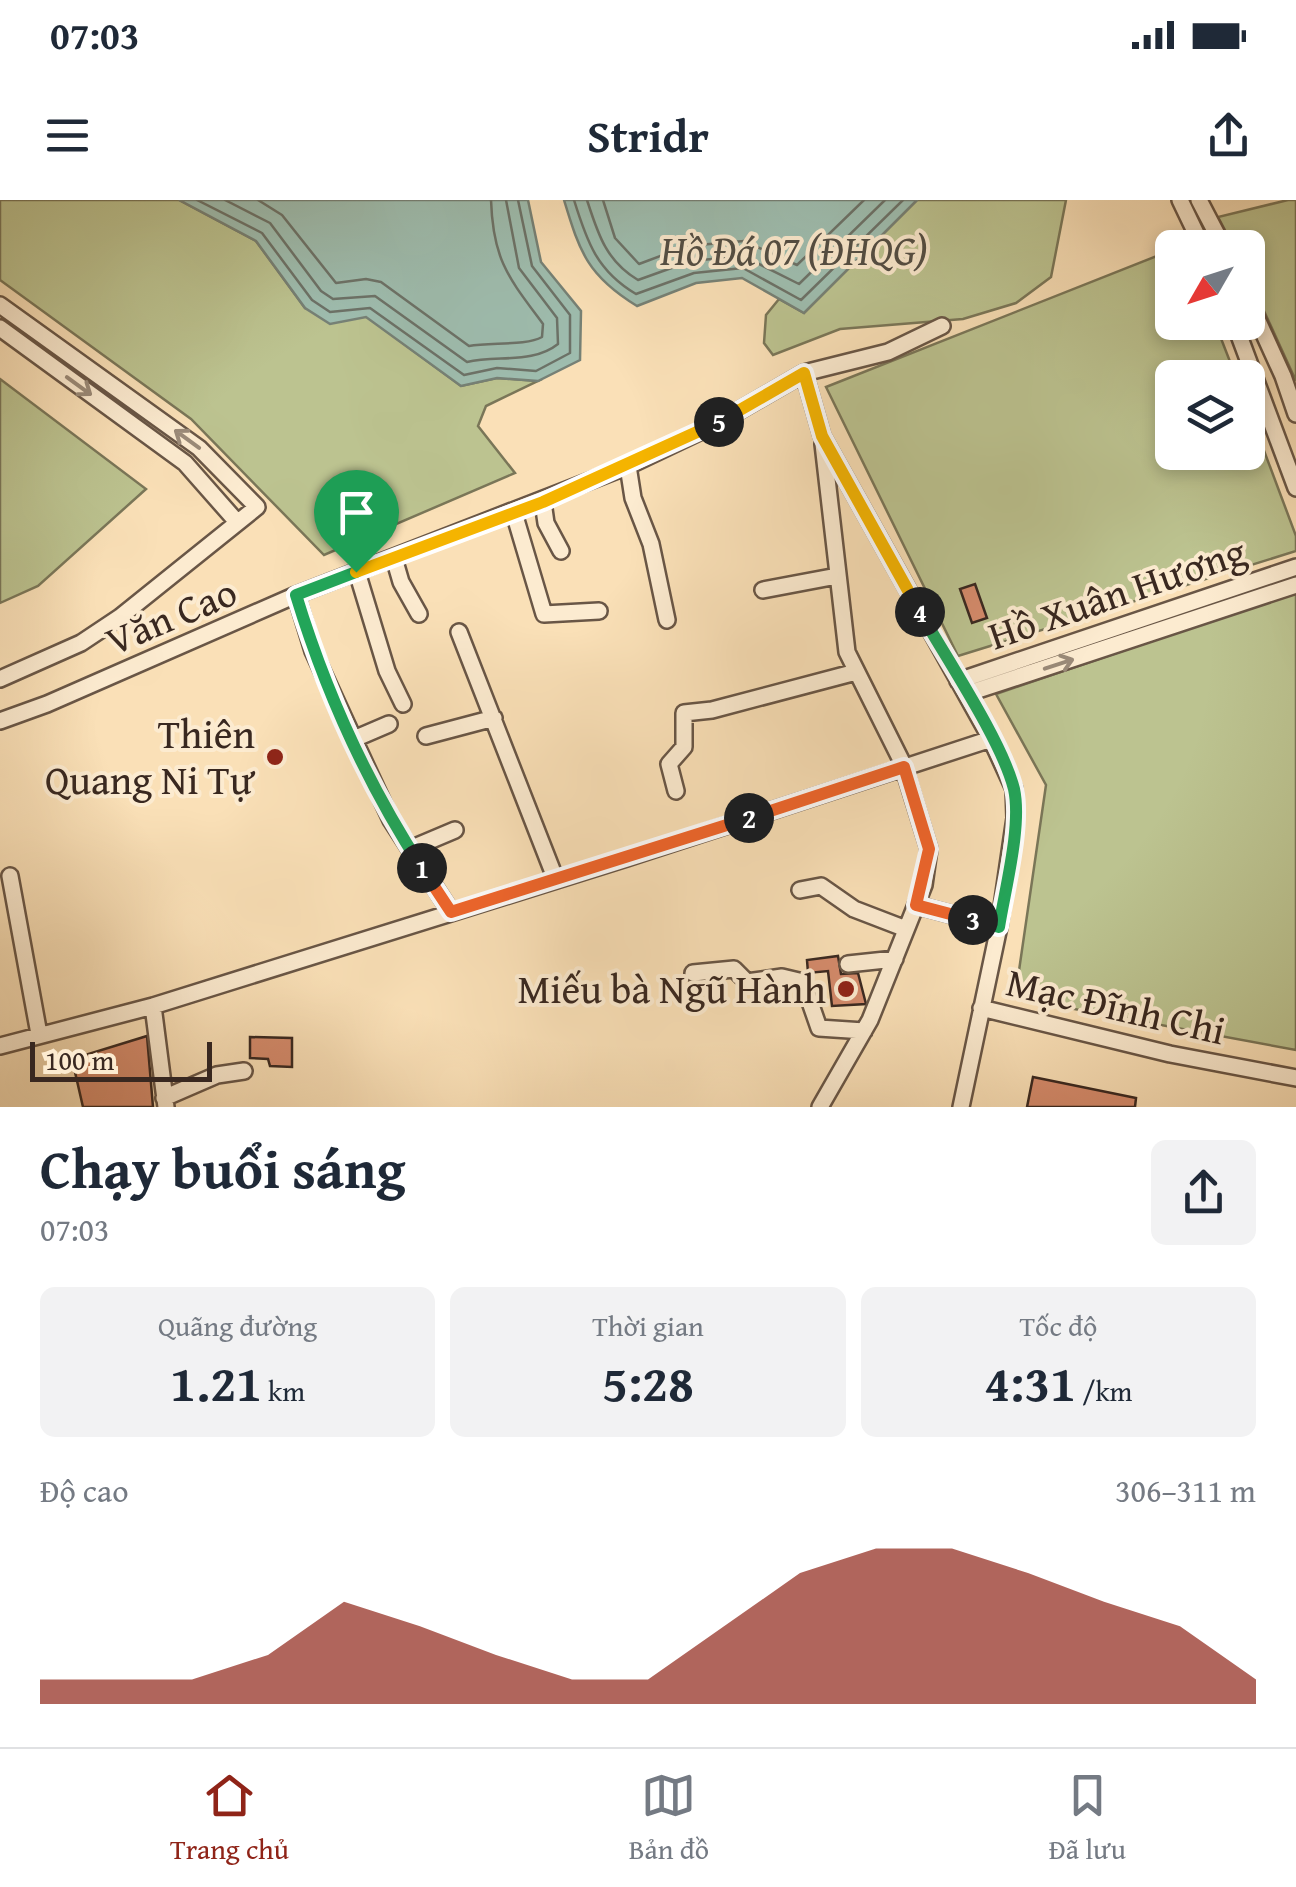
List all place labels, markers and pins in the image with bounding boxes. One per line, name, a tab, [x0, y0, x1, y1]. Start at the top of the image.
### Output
pin: 5	[694, 397, 744, 447]
pin	[314, 470, 399, 573]
pin: 4	[895, 587, 945, 637]
place label: Thiên Quang Ni Tự	[45, 704, 256, 809]
marker: Thiên Quang Ni Tự	[264, 746, 286, 768]
pin: 2	[724, 793, 774, 843]
pin: 1	[397, 843, 447, 893]
pin: 3	[948, 895, 998, 945]
place label: Miếu bà Ngũ Hành	[517, 959, 826, 1018]
marker: Miếu bà Ngũ Hành	[835, 978, 857, 1000]

